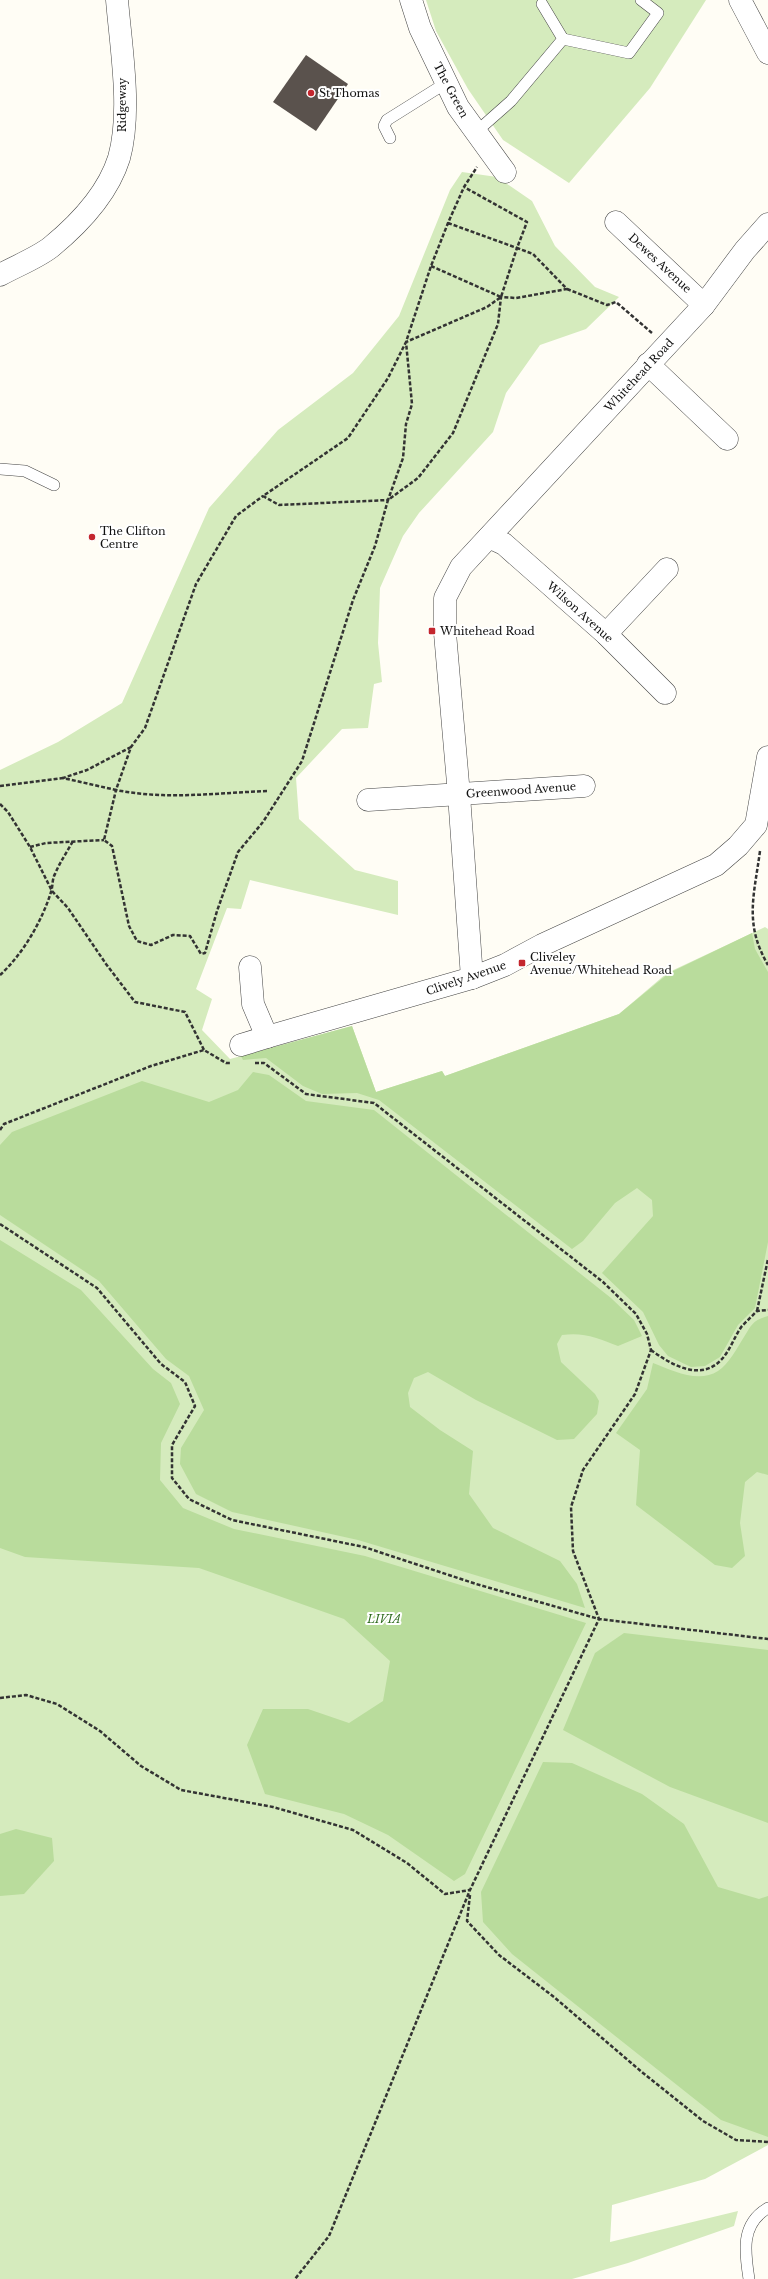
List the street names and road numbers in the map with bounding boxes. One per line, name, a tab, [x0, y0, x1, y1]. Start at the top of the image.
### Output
street label: The Green	[431, 60, 472, 120]
street label: Ridgeway	[115, 78, 129, 132]
street label: Dewes Avenue	[626, 230, 694, 296]
street label: Whitehead Road	[601, 335, 677, 415]
street label: Wilson Avenue	[543, 578, 616, 645]
street label: Greenwood Avenue	[466, 779, 576, 801]
street label: Clively Avenue	[424, 958, 508, 998]

